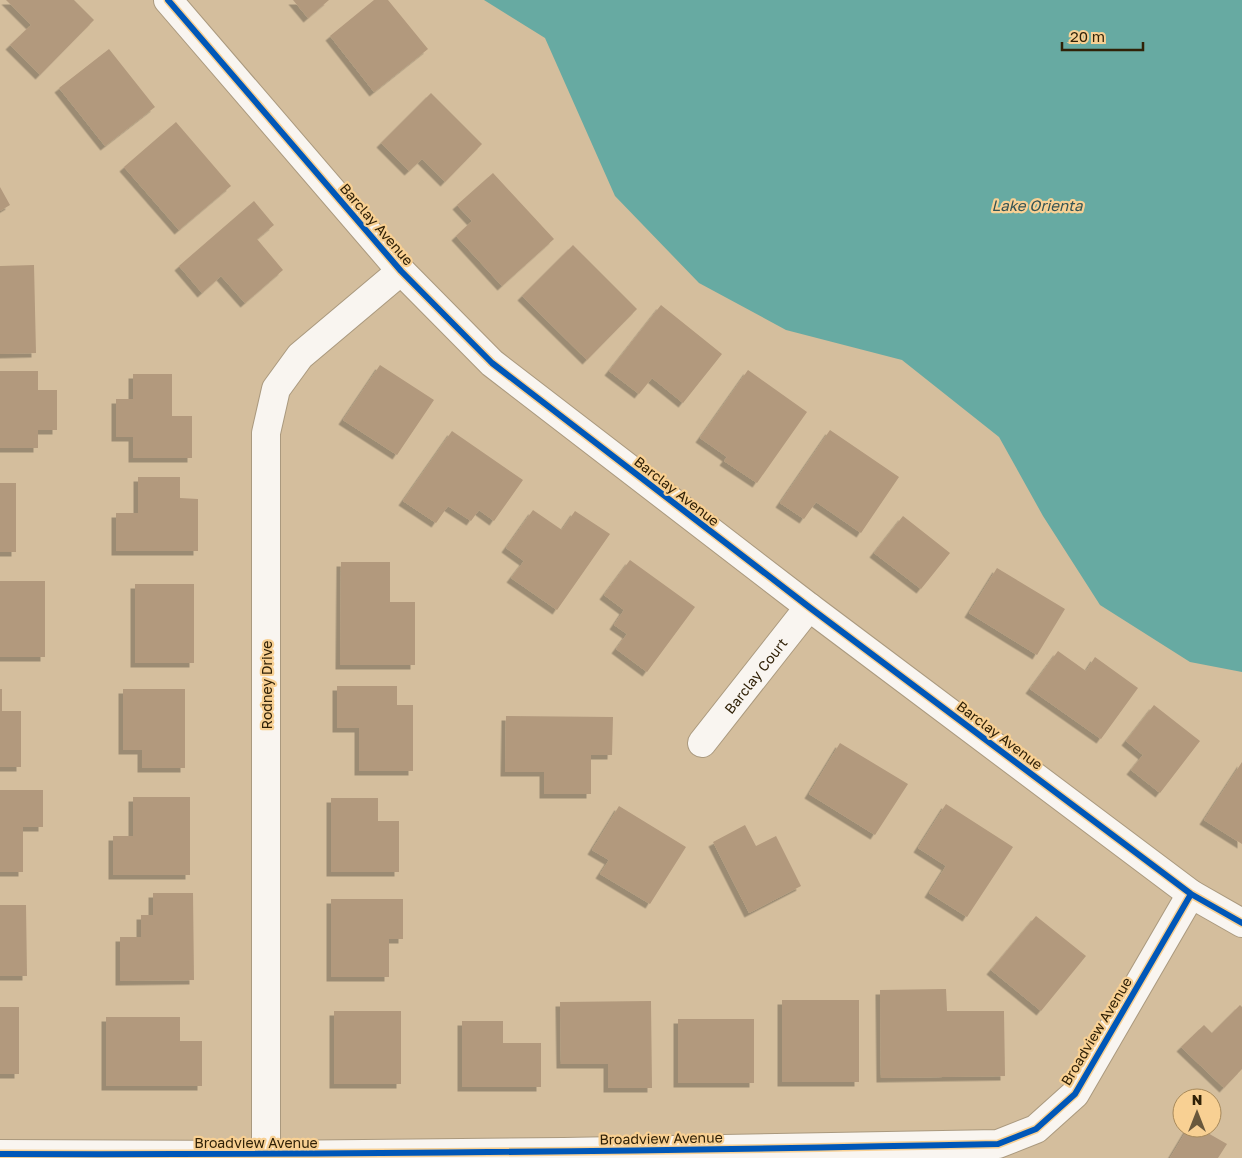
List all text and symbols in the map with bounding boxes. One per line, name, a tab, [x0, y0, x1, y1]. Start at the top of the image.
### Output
scale bar	[1062, 20, 1143, 52]
text: 20 m	[1070, 27, 1105, 45]
street label: Barclay Avenue	[337, 180, 417, 268]
water label: Lake Orienta	[991, 196, 1083, 214]
street label: Barclay Avenue	[631, 453, 723, 529]
street label: Barclay Court	[720, 634, 790, 717]
street label: Rodney Drive	[258, 641, 275, 729]
street label: Barclay Avenue	[954, 697, 1046, 773]
street label: Broadview Avenue	[1057, 974, 1135, 1088]
north arrow	[1172, 1088, 1222, 1138]
text: N	[1192, 1091, 1202, 1108]
street label: Broadview Avenue	[599, 1128, 723, 1148]
street label: Broadview Avenue	[194, 1134, 318, 1151]

